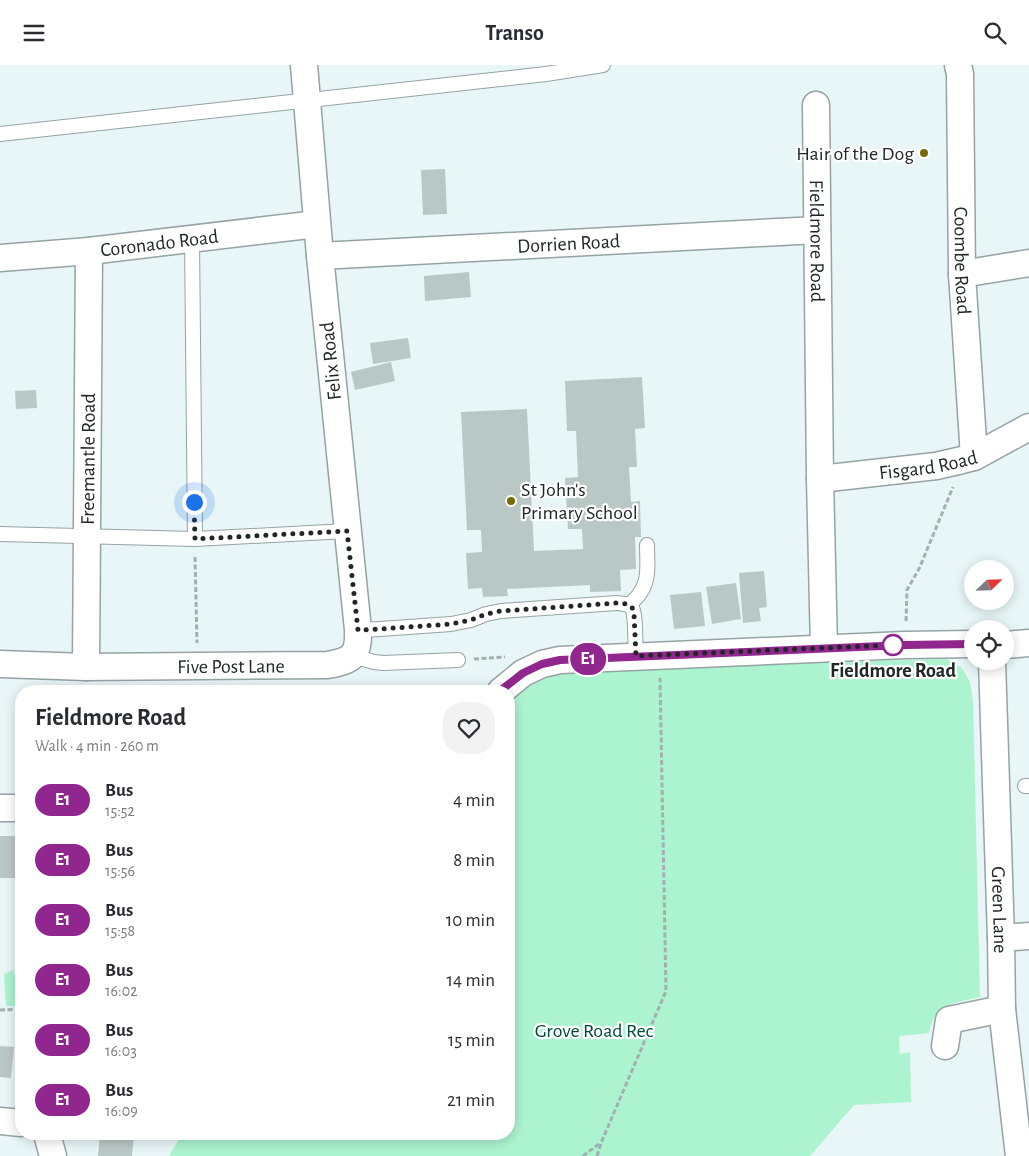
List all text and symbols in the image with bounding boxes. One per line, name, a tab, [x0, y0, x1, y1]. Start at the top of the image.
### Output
icon: menu	[20, 19, 48, 47]
icon: search	[981, 19, 1009, 47]
text: Transo	[485, 22, 544, 44]
place label: Hair of the Dog	[796, 144, 914, 164]
marker: Hair of the Dog	[918, 147, 930, 159]
street label: Fieldmore Road	[806, 180, 827, 302]
street label: Coombe Road	[950, 207, 974, 315]
street label: Coronado Road	[99, 227, 219, 261]
street label: Dorrien Road	[517, 231, 621, 257]
street label: Felix Road	[317, 321, 345, 401]
street label: Freemantle Road	[78, 393, 99, 525]
street label: Fisgard Road	[878, 448, 980, 483]
place label: St John's Primary School	[521, 480, 638, 523]
your location	[182, 490, 207, 515]
marker: St John's Primary School	[505, 495, 517, 507]
north arrow	[964, 560, 1014, 610]
map controls	[964, 560, 1014, 670]
button: locate	[964, 620, 1014, 670]
marker: Fieldmore Road	[882, 634, 904, 656]
line badge: E1	[566, 643, 610, 675]
text: E1	[580, 650, 596, 668]
street label: Five Post Lane	[177, 656, 285, 677]
place label: Fieldmore Road	[830, 661, 956, 681]
button: heart	[443, 702, 495, 754]
text: Fieldmore Road	[35, 706, 186, 730]
text: Walk · 4 min · 260 m	[35, 738, 159, 754]
text: Bus	[105, 781, 133, 800]
text: E1	[55, 791, 70, 809]
text: 4 min	[453, 791, 495, 810]
text: 15:52	[105, 803, 135, 819]
text: Bus	[105, 841, 133, 860]
text: E1	[55, 851, 70, 869]
text: 8 min	[453, 851, 495, 870]
text: 15:56	[105, 863, 135, 879]
street label: Green Lane	[988, 866, 1010, 954]
text: Bus	[105, 901, 133, 920]
text: E1	[55, 911, 70, 929]
text: 10 min	[446, 911, 495, 930]
text: 15:58	[105, 923, 135, 939]
text: Bus	[105, 961, 133, 980]
text: E1	[55, 971, 70, 989]
text: 14 min	[447, 971, 495, 990]
text: 16:02	[105, 983, 137, 999]
text: Bus	[105, 1021, 133, 1040]
park label: Grove Road Rec	[535, 1021, 654, 1041]
text: E1	[55, 1031, 70, 1049]
text: 15 min	[448, 1031, 495, 1050]
text: 16:03	[105, 1043, 137, 1059]
text: Bus	[105, 1081, 133, 1100]
text: E1	[55, 1091, 70, 1109]
text: 21 min	[447, 1091, 495, 1110]
text: 16:09	[105, 1103, 138, 1119]

